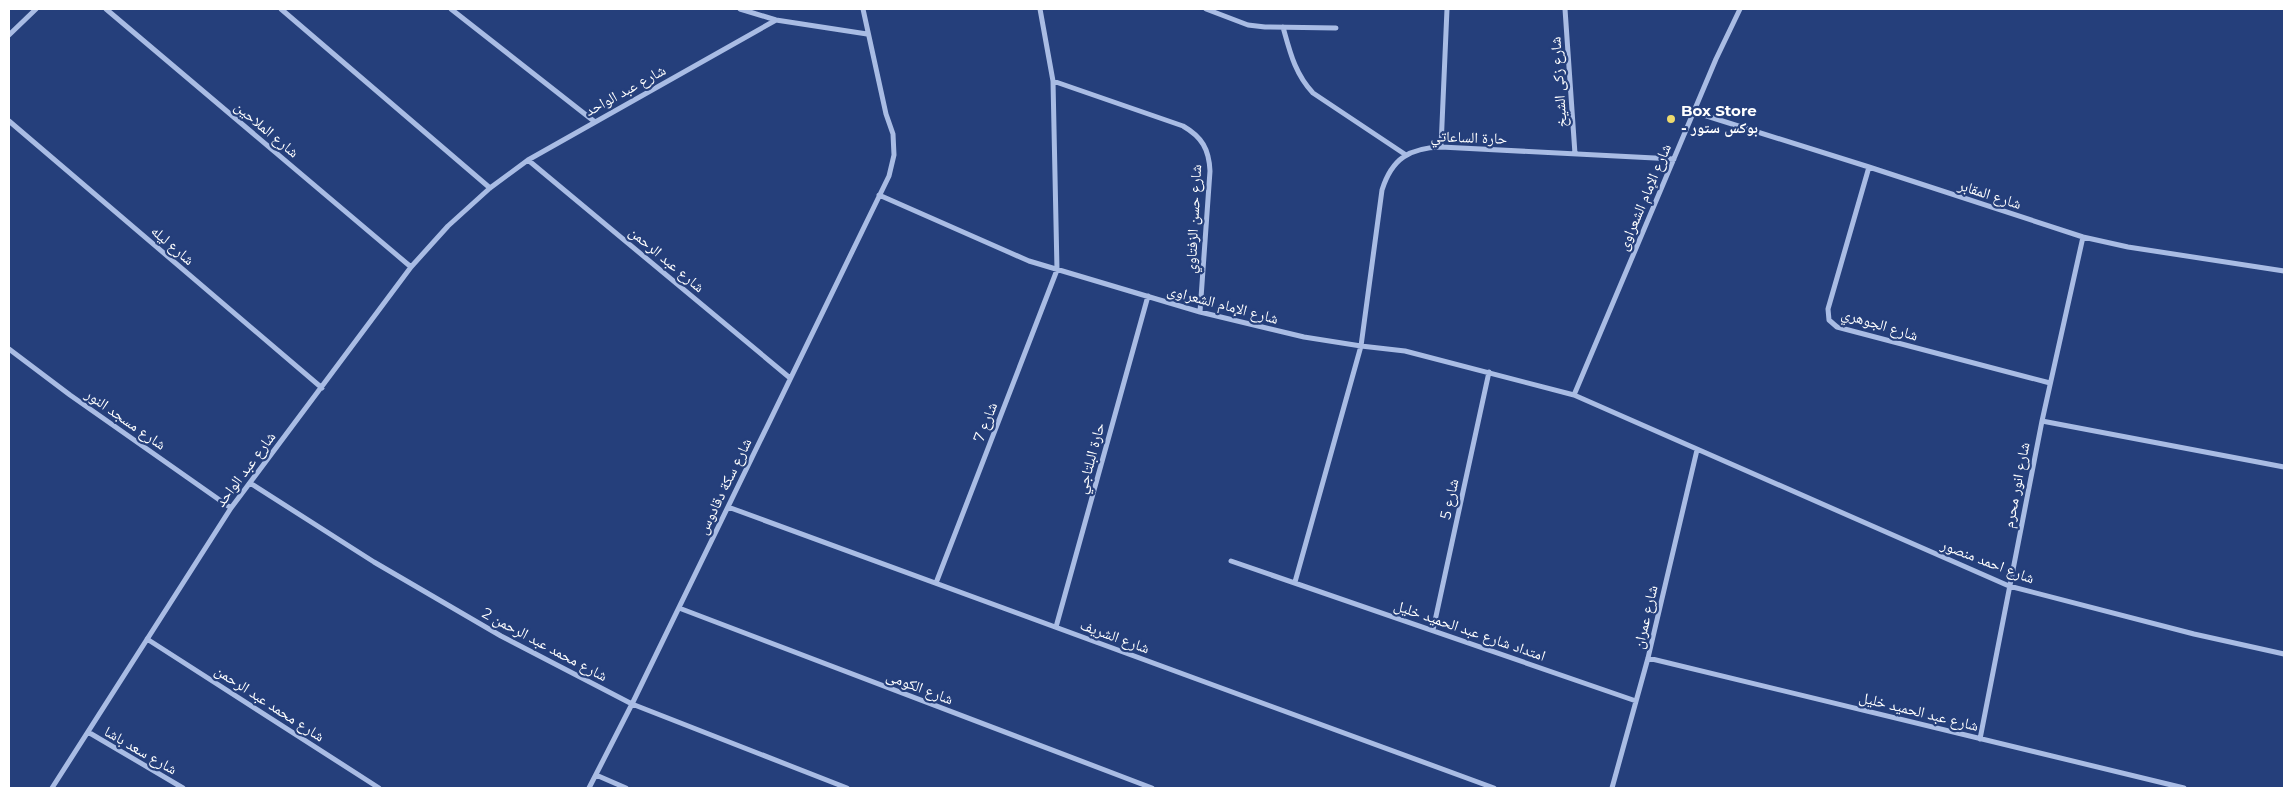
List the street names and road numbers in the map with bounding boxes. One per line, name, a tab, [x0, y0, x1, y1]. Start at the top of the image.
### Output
street label: شارع زكى الشيخ	[1545, 36, 1572, 128]
street label: شارع عبد الواحد	[581, 60, 669, 121]
street label: شارع الملاحين	[230, 97, 303, 162]
street label: حارة الساعاتي	[1430, 126, 1508, 151]
street label: شارع الإمام الشعراوى	[1613, 140, 1676, 254]
street label: شارع حسن الزفتاوي	[1181, 164, 1208, 274]
street label: شارع المقابر	[1955, 175, 2024, 214]
street label: شارع ليله	[147, 221, 199, 270]
street label: شارع عبد الرحمن	[625, 222, 709, 297]
street label: شارع الإمام الشعراوى	[1165, 280, 1281, 329]
street label: شارع الجوهري	[1839, 303, 1921, 347]
street label: شارع مسجد النور	[81, 384, 170, 455]
street label: شارع 7	[969, 399, 1002, 445]
street label: حارة البلتاجي	[1071, 420, 1111, 496]
street label: شارع عبد الواحد	[211, 427, 280, 511]
street label: شارع سكة دقادوس	[693, 435, 756, 538]
street label: شارع انور محرم	[1998, 440, 2035, 530]
street label: شارع 5	[1435, 477, 1464, 521]
street label: شارع احمد منصور	[1937, 534, 2037, 588]
street label: شارع عمران	[1628, 583, 1663, 651]
street label: امتداد شارع عبد الحميد خليل	[1391, 595, 1548, 666]
street label: شارع محمد عبد الرحمن 2	[479, 603, 611, 686]
street label: شارع الشريف	[1077, 615, 1152, 658]
street label: شارع محمد عبد الرحمن	[211, 660, 328, 746]
street label: شارع الكومى	[883, 666, 956, 709]
street label: شارع عبد الحميد خليل	[1857, 687, 1981, 736]
street label: شارع سعد باشا	[101, 721, 181, 779]

